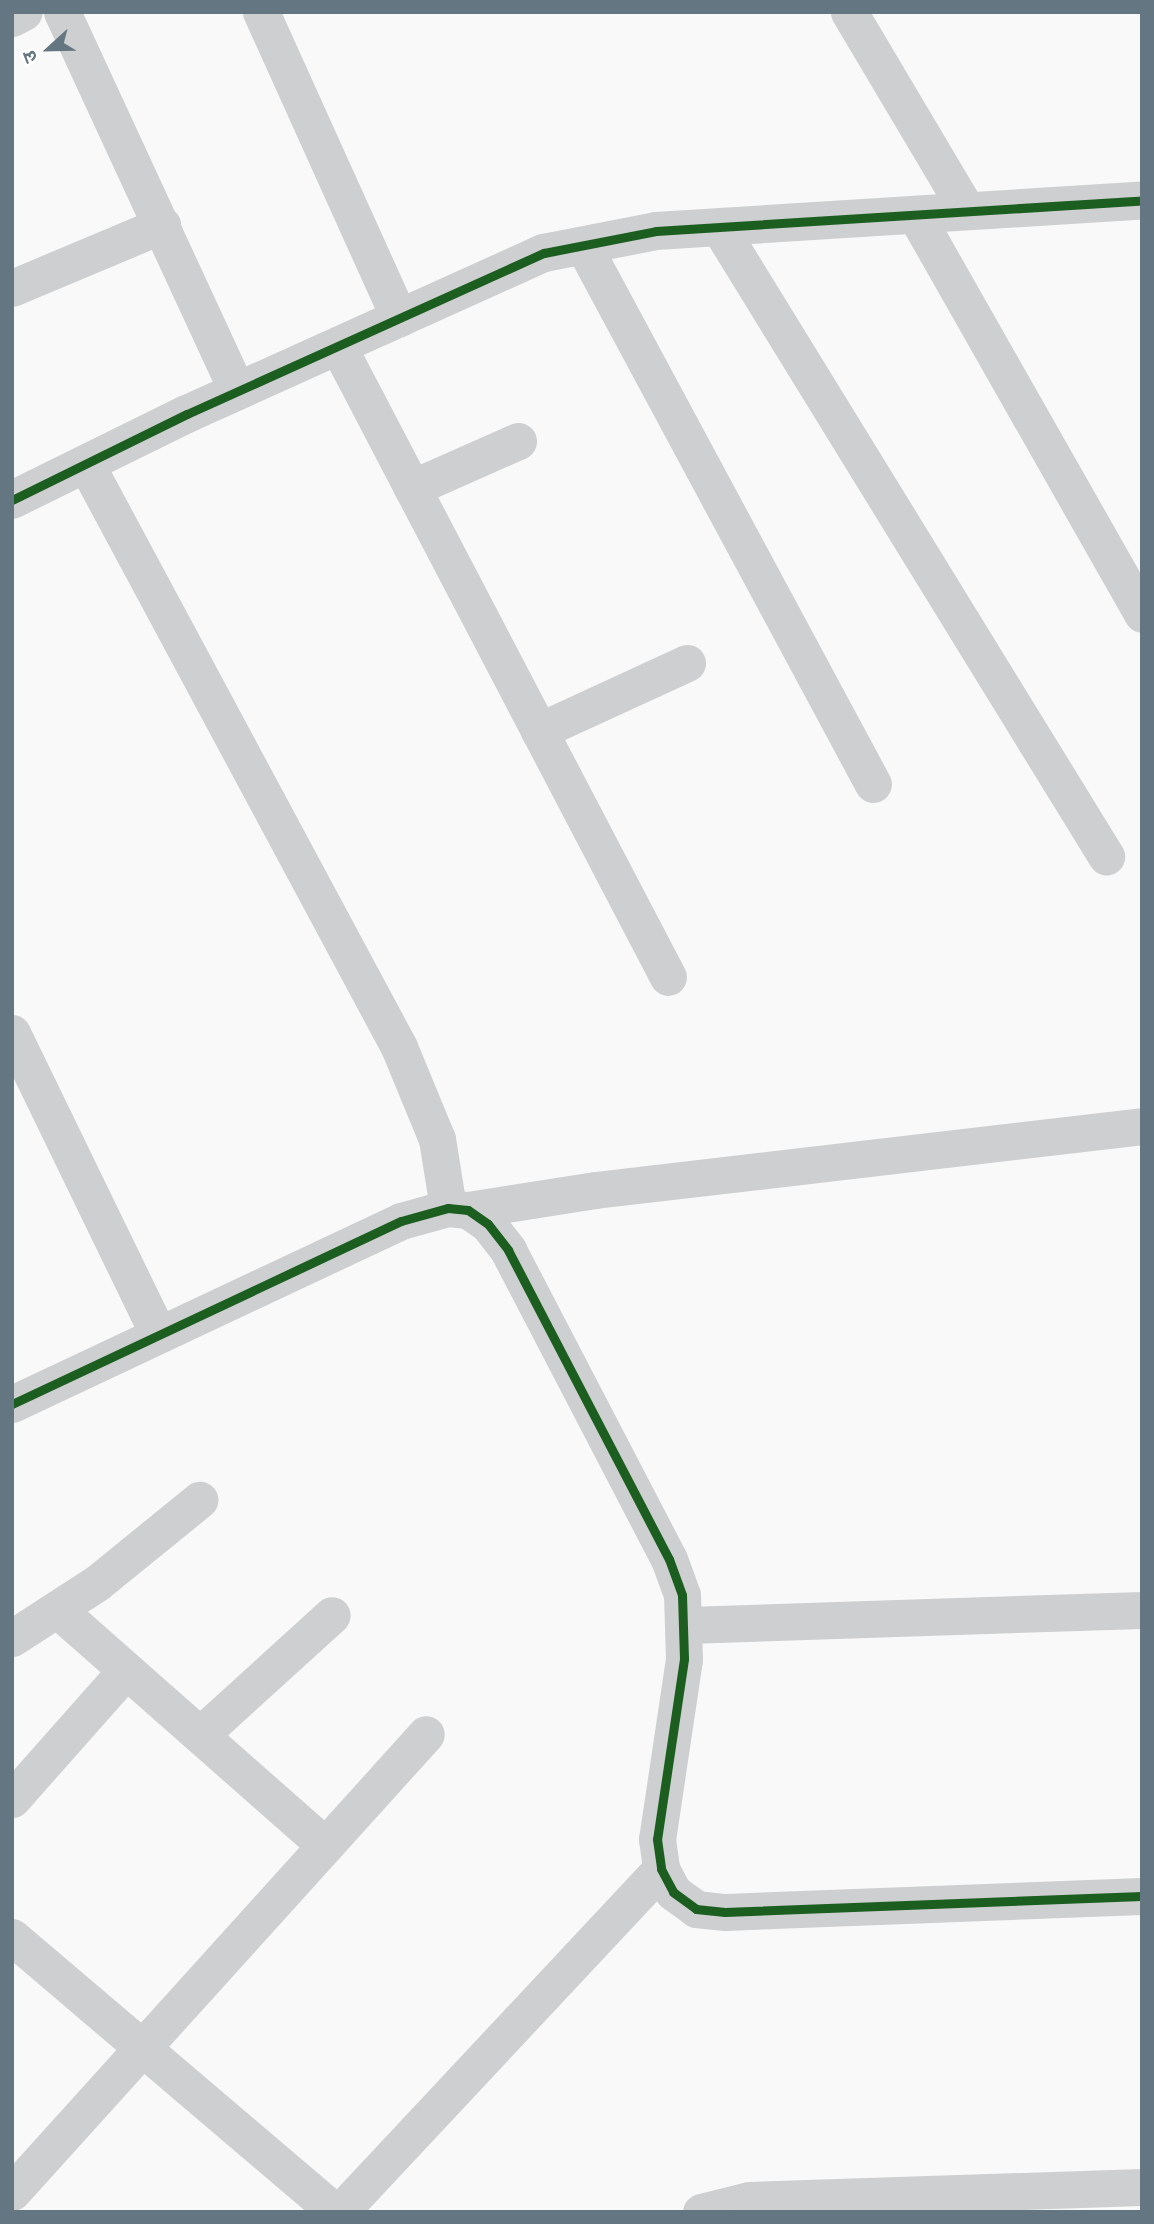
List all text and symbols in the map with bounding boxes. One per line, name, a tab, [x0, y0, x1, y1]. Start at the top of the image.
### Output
north arrow	[14, 14, 84, 84]
text: उ	[16, 47, 43, 67]

